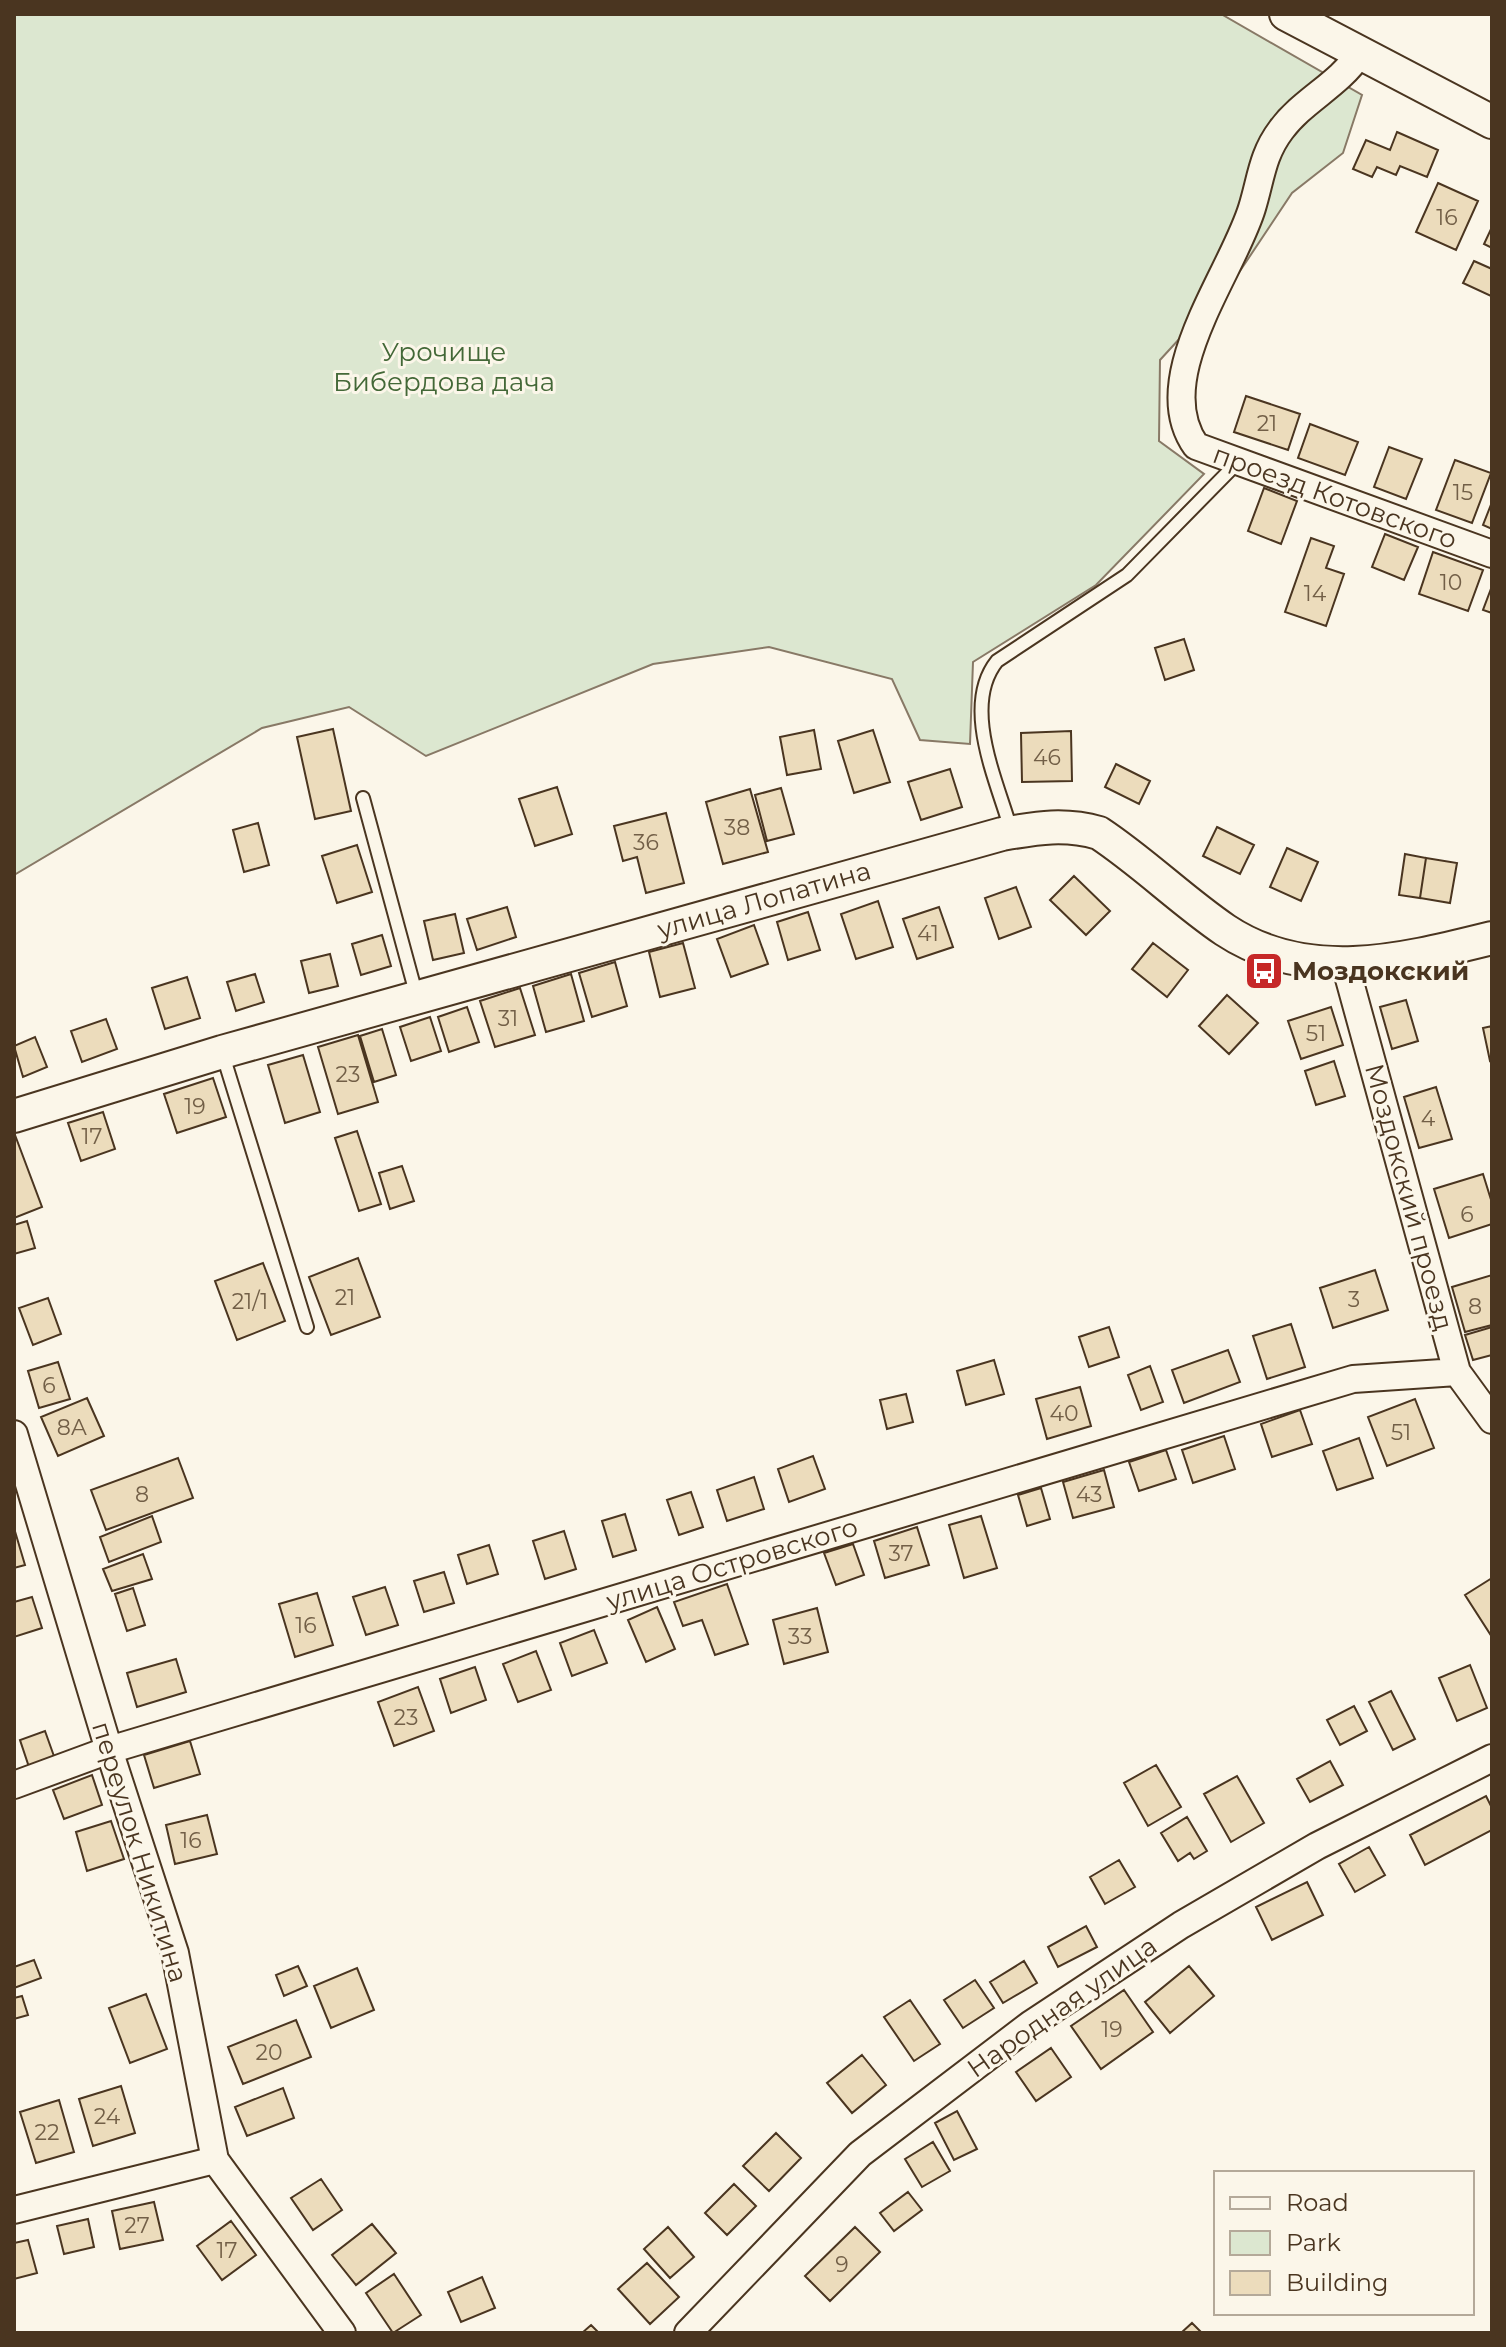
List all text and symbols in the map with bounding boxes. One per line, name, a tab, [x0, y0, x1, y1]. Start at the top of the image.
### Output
house number: 16	[1436, 204, 1458, 231]
park label: Урочище Бибердова дача	[333, 336, 555, 398]
house number: 21	[1257, 410, 1277, 437]
street label: проезд Котовского	[1209, 438, 1461, 556]
house number: 15	[1453, 479, 1473, 506]
house number: 10	[1440, 569, 1462, 596]
house number: 14	[1304, 580, 1327, 607]
house number: 46	[1033, 744, 1061, 771]
house number: 38	[724, 814, 750, 841]
house number: 36	[633, 829, 659, 856]
street label: улица Лопатина	[653, 854, 874, 946]
house number: 41	[917, 920, 939, 947]
bus stop icon: Моздокский	[1243, 950, 1285, 992]
place label: Моздокский	[1292, 955, 1469, 987]
house number: 31	[498, 1005, 518, 1032]
house number: 51	[1306, 1020, 1326, 1047]
street label: Моздокский проезд	[1358, 1060, 1460, 1334]
house number: 23	[336, 1061, 360, 1088]
house number: 19	[184, 1093, 206, 1120]
house number: 4	[1421, 1105, 1436, 1132]
house number: 17	[82, 1123, 102, 1150]
house number: 6	[1460, 1201, 1474, 1228]
house number: 21	[335, 1284, 355, 1311]
house number: 3	[1348, 1286, 1360, 1313]
house number: 21/1	[232, 1288, 268, 1315]
house number: 8	[1468, 1293, 1482, 1320]
house number: 6	[42, 1372, 56, 1399]
house number: 40	[1049, 1400, 1079, 1427]
house number: 8А	[57, 1414, 88, 1441]
house number: 51	[1391, 1419, 1411, 1446]
house number: 8	[135, 1481, 149, 1508]
house number: 43	[1076, 1481, 1102, 1508]
street label: улица Островского	[602, 1511, 862, 1618]
house number: 37	[888, 1540, 914, 1567]
house number: 16	[295, 1612, 317, 1639]
house number: 33	[788, 1623, 812, 1650]
house number: 23	[394, 1704, 418, 1731]
street label: переулок Никитина	[85, 1718, 195, 1986]
house number: 16	[180, 1827, 202, 1854]
street label: Народная улица	[961, 1930, 1163, 2084]
house number: 19	[1101, 2016, 1123, 2043]
house number: 20	[255, 2039, 283, 2066]
house number: 24	[94, 2103, 121, 2130]
house number: 22	[35, 2119, 60, 2146]
legend	[1214, 2171, 1474, 2315]
text: Road	[1286, 2188, 1349, 2217]
house number: 27	[124, 2212, 150, 2239]
text: Park	[1286, 2228, 1341, 2257]
house number: 17	[217, 2237, 237, 2264]
house number: 9	[835, 2251, 849, 2278]
text: Building	[1286, 2268, 1389, 2297]

